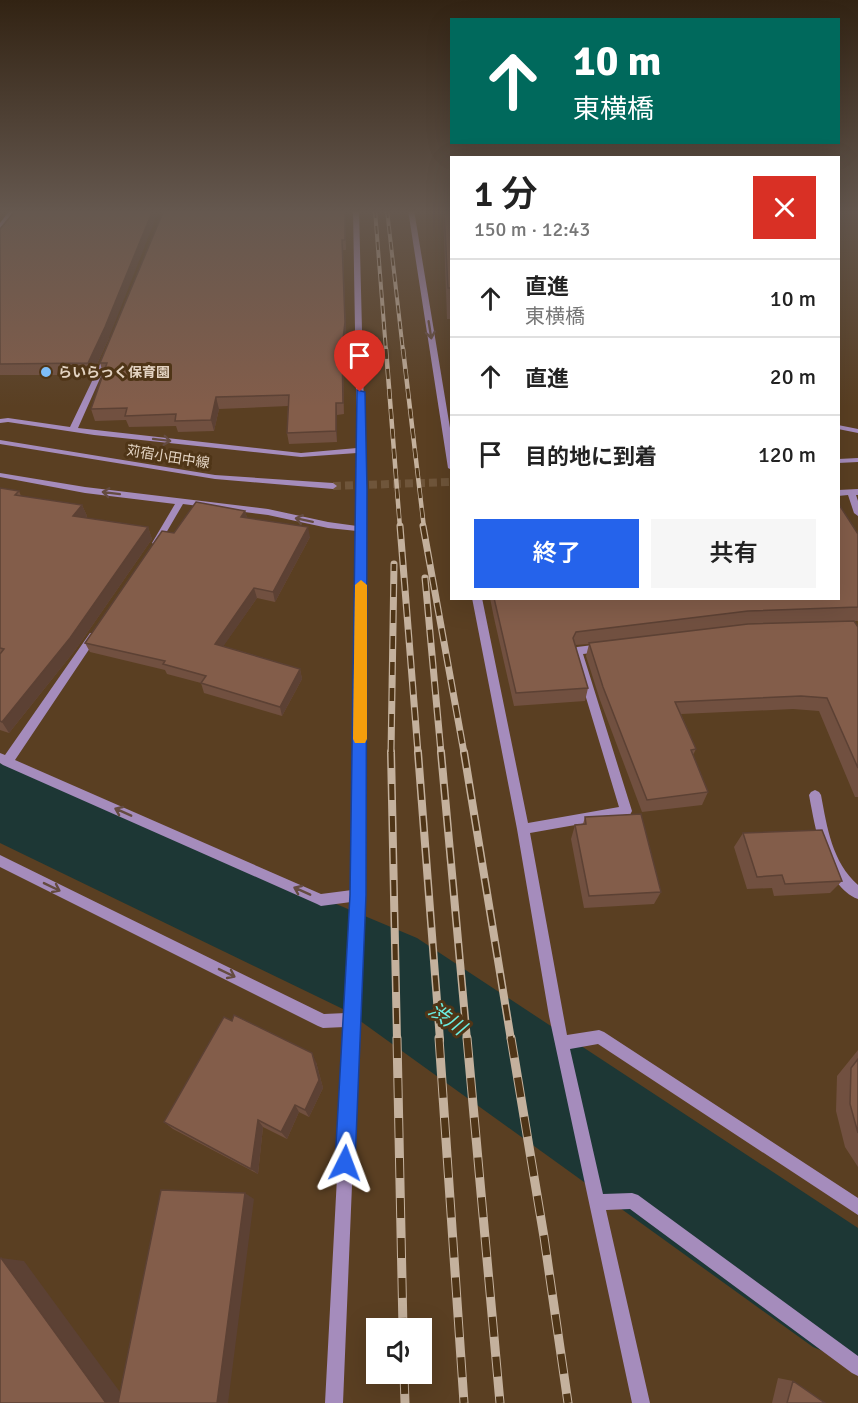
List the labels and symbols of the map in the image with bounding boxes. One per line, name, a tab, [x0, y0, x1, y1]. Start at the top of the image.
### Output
one-way arrow	[425, 320, 436, 340]
pin	[334, 330, 385, 392]
place label: らいらっく保育園	[58, 364, 170, 381]
marker: らいらっく保育園	[39, 365, 53, 379]
one-way arrow	[152, 435, 172, 446]
street label: 苅宿小田中線	[125, 442, 211, 472]
one-way arrow	[102, 487, 122, 498]
one-way arrow	[295, 514, 314, 525]
one-way arrow	[114, 806, 132, 817]
one-way arrow	[43, 881, 61, 893]
one-way arrow	[293, 885, 311, 896]
one-way arrow	[218, 968, 236, 980]
water label: 渋川	[423, 997, 472, 1042]
position arrow	[313, 1131, 377, 1195]

